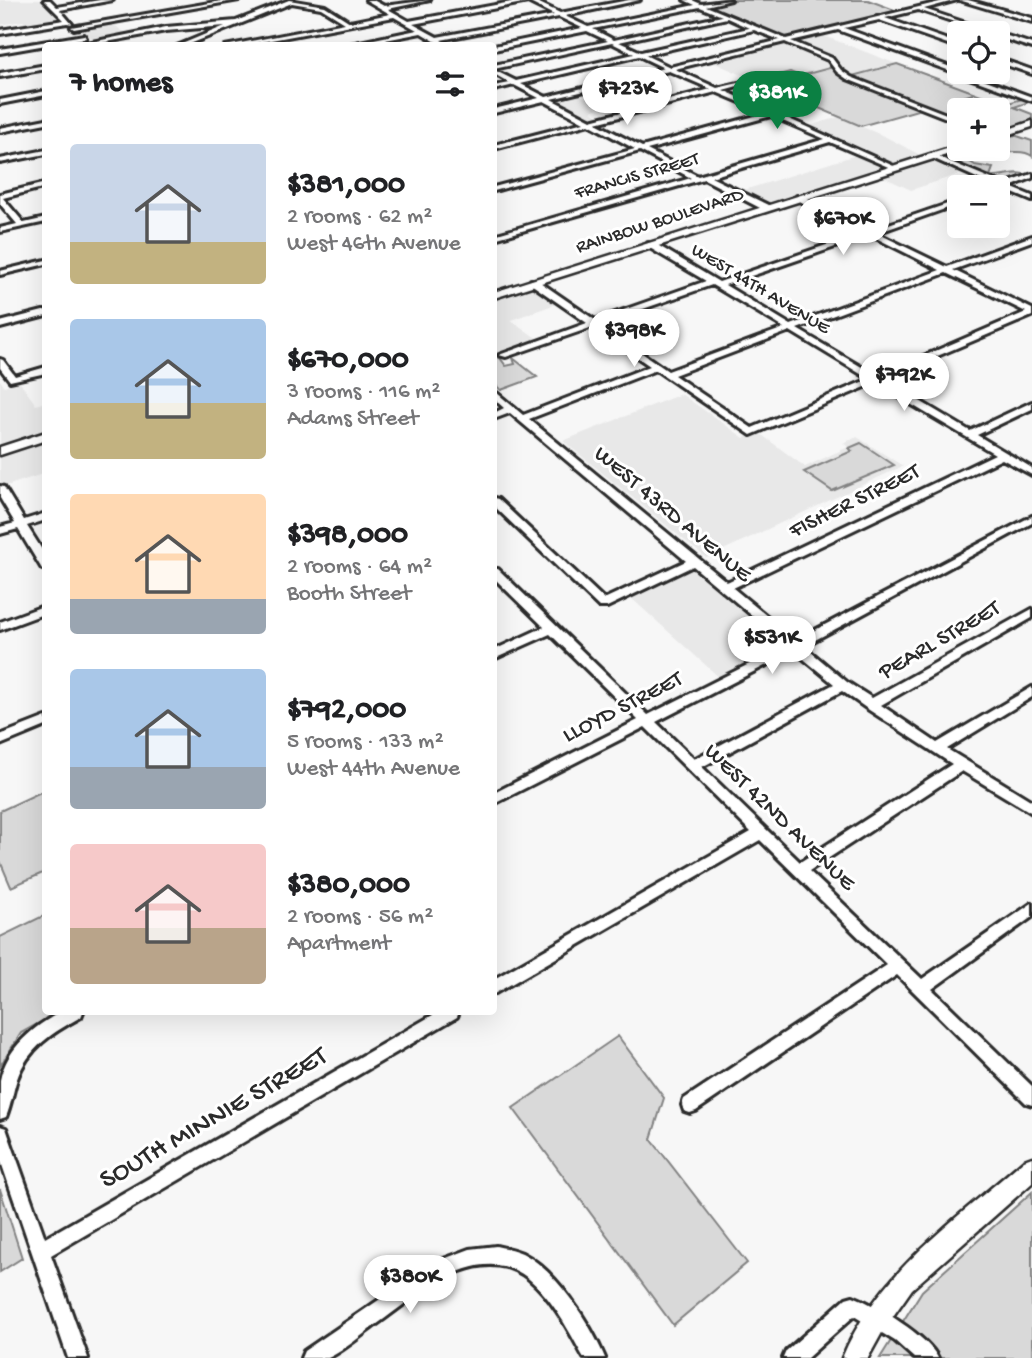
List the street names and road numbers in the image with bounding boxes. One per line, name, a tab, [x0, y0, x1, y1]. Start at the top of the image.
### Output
street label: FRANCIS STREET	[571, 148, 703, 206]
street label: RAINBOW BOULEVARD	[573, 184, 747, 260]
street label: WEST 44TH AVENUE	[686, 239, 835, 341]
street label: WEST 43RD AVENUE	[588, 441, 758, 590]
street label: FISHER STREET	[784, 458, 926, 546]
street label: PEARL STREET	[874, 595, 1006, 687]
street label: LLOYD STREET	[559, 666, 688, 750]
street label: WEST 42ND AVENUE	[698, 739, 861, 898]
street label: SOUTH MINNIE STREET	[94, 1040, 335, 1198]

